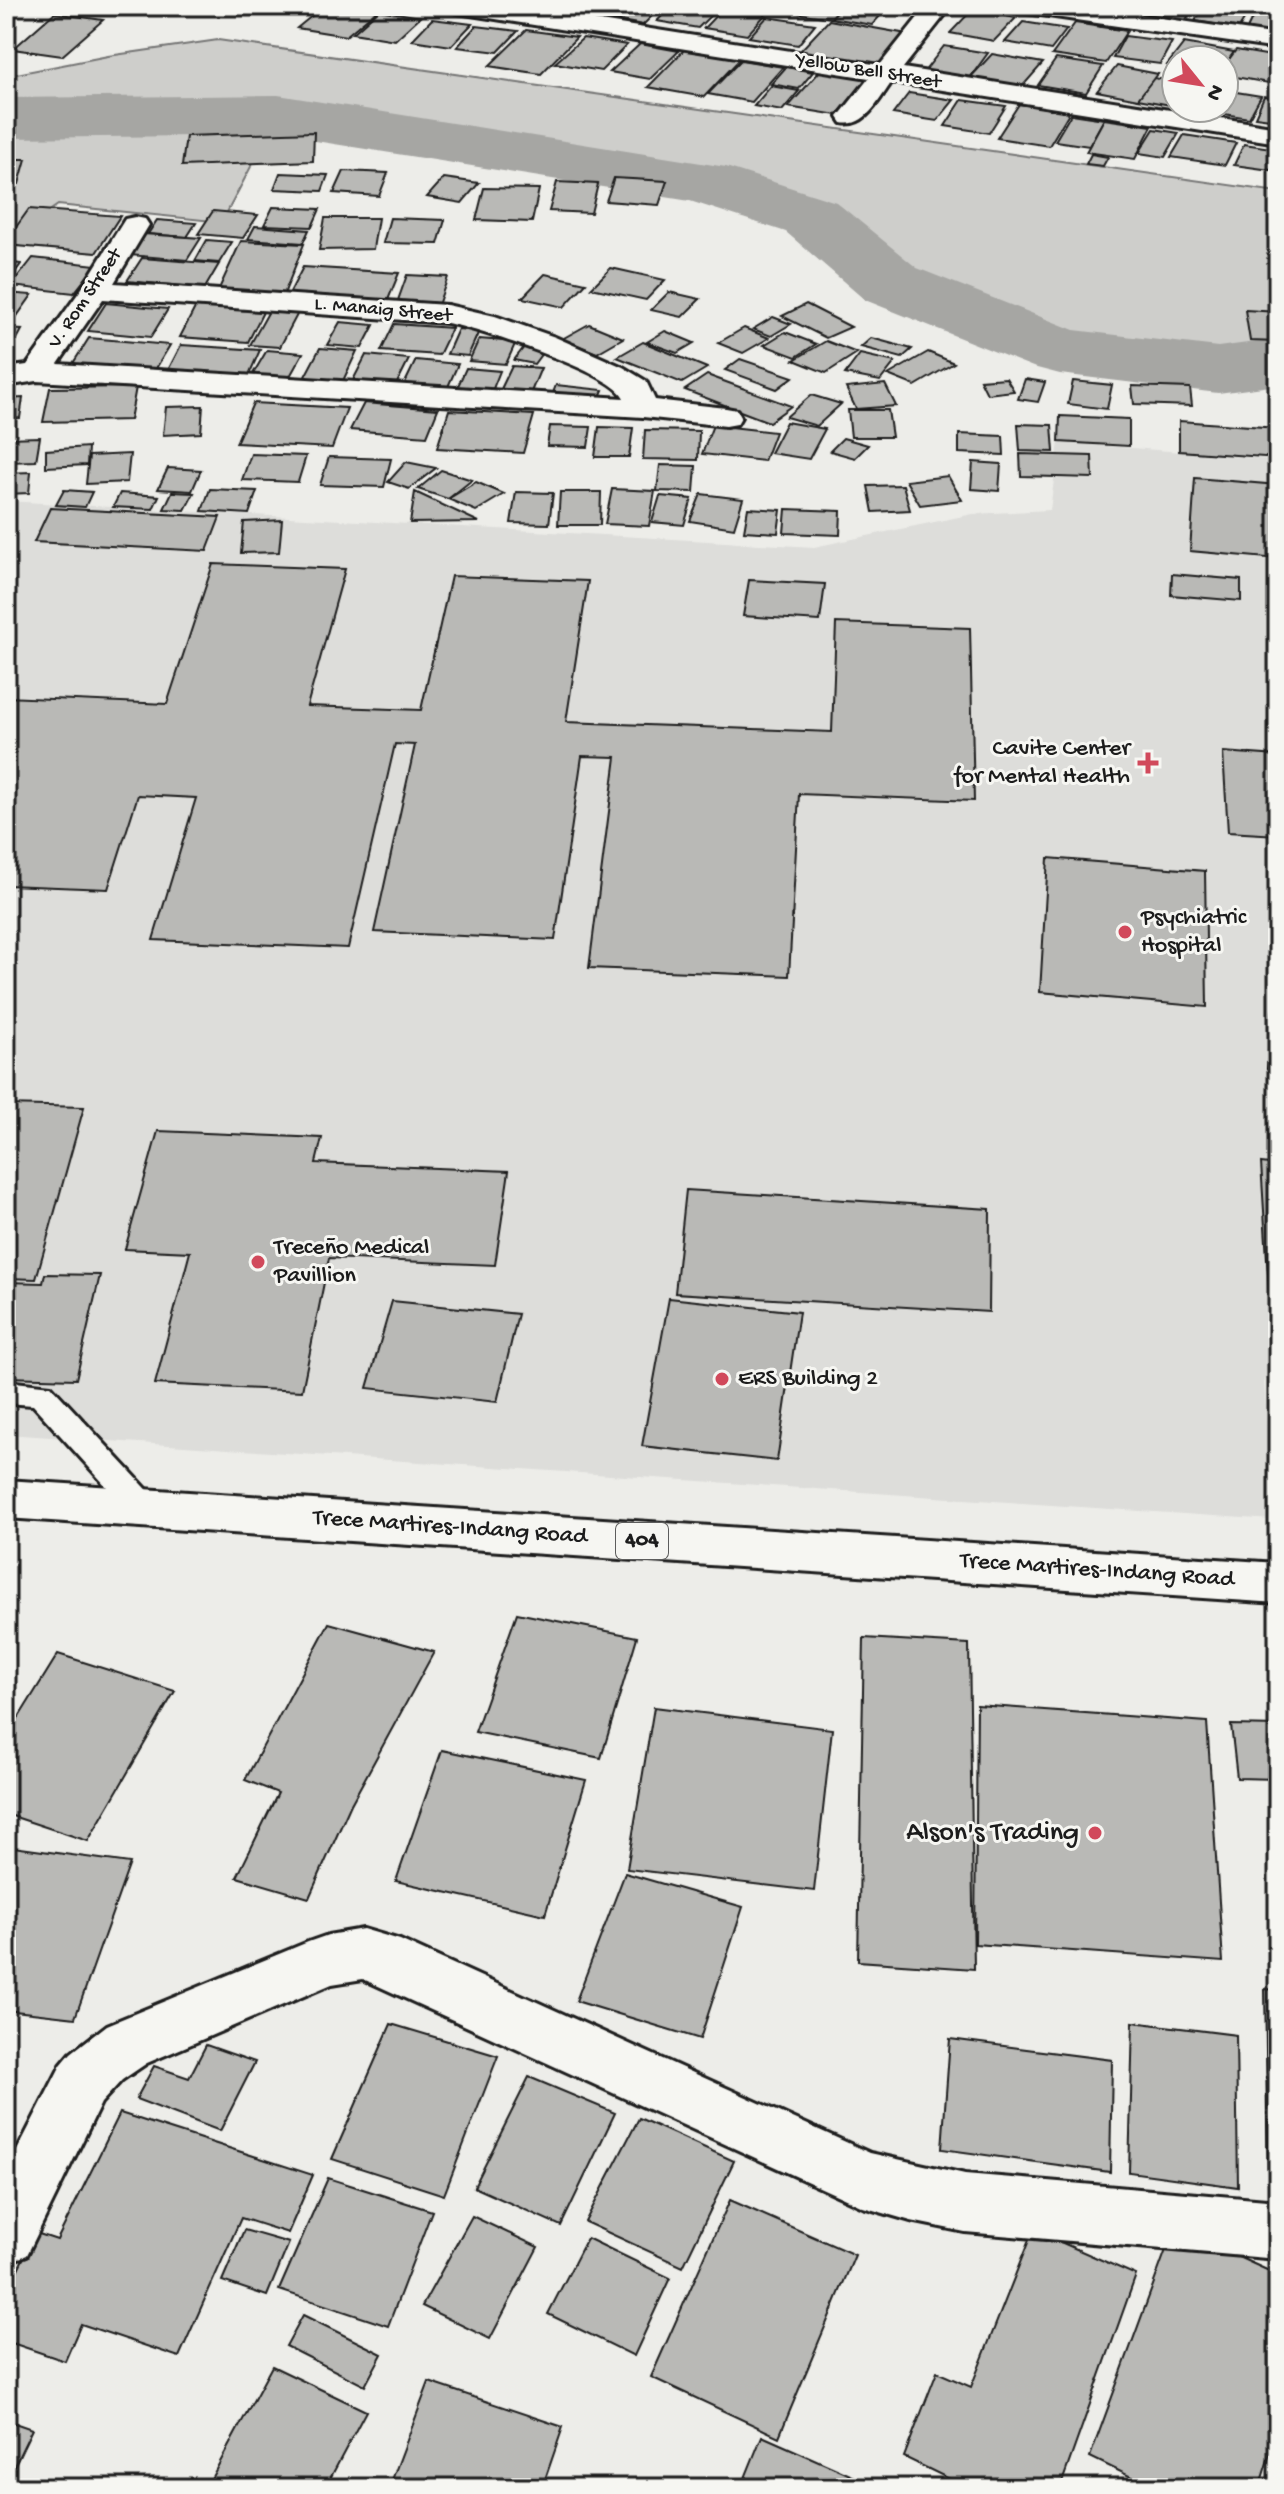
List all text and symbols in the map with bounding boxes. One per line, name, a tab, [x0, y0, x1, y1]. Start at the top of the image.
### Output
north arrow	[1160, 44, 1240, 124]
street label: Yellow Bell Street	[792, 49, 944, 95]
text: N	[1199, 79, 1229, 105]
street label: V. Rom Street	[44, 243, 129, 354]
street label: L. Manaig Street	[313, 294, 454, 329]
place label: Cavite Center for Mental Health	[953, 735, 1132, 792]
marker: Cavite Center for Mental Health	[1137, 752, 1159, 774]
place label: Psychiatric Hospital	[1140, 904, 1247, 961]
marker: Psychiatric Hospital	[1116, 923, 1134, 941]
place label: Treceño Medical Pavillion	[272, 1234, 429, 1291]
marker: Treceño Medical Pavillion	[249, 1253, 267, 1271]
place label: ERS Building 2	[738, 1365, 878, 1394]
marker: ERS Building 2	[713, 1370, 731, 1388]
street label: Trece Martires-Indang Road	[310, 1504, 590, 1552]
road number: 404	[616, 1523, 668, 1559]
street label: Trece Martires-Indang Road	[957, 1547, 1237, 1595]
place label: Alson's Trading	[906, 1817, 1079, 1850]
marker: Alson's Trading	[1086, 1824, 1104, 1842]

